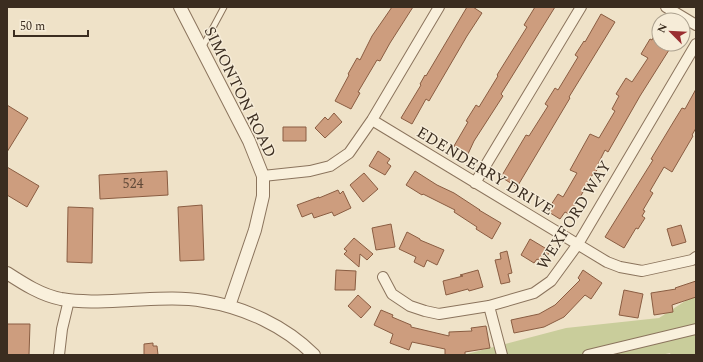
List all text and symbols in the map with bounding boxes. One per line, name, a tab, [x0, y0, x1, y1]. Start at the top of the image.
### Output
scale bar	[14, 12, 88, 38]
north arrow	[651, 12, 691, 52]
text: 50 m	[20, 17, 45, 36]
text: N	[653, 21, 672, 36]
street label: SIMONTON ROAD	[198, 22, 282, 162]
street label: EDENDERRY DRIVE	[412, 120, 558, 222]
street label: WEXFORD WAY	[531, 156, 617, 274]
house number: 524	[123, 173, 144, 194]

